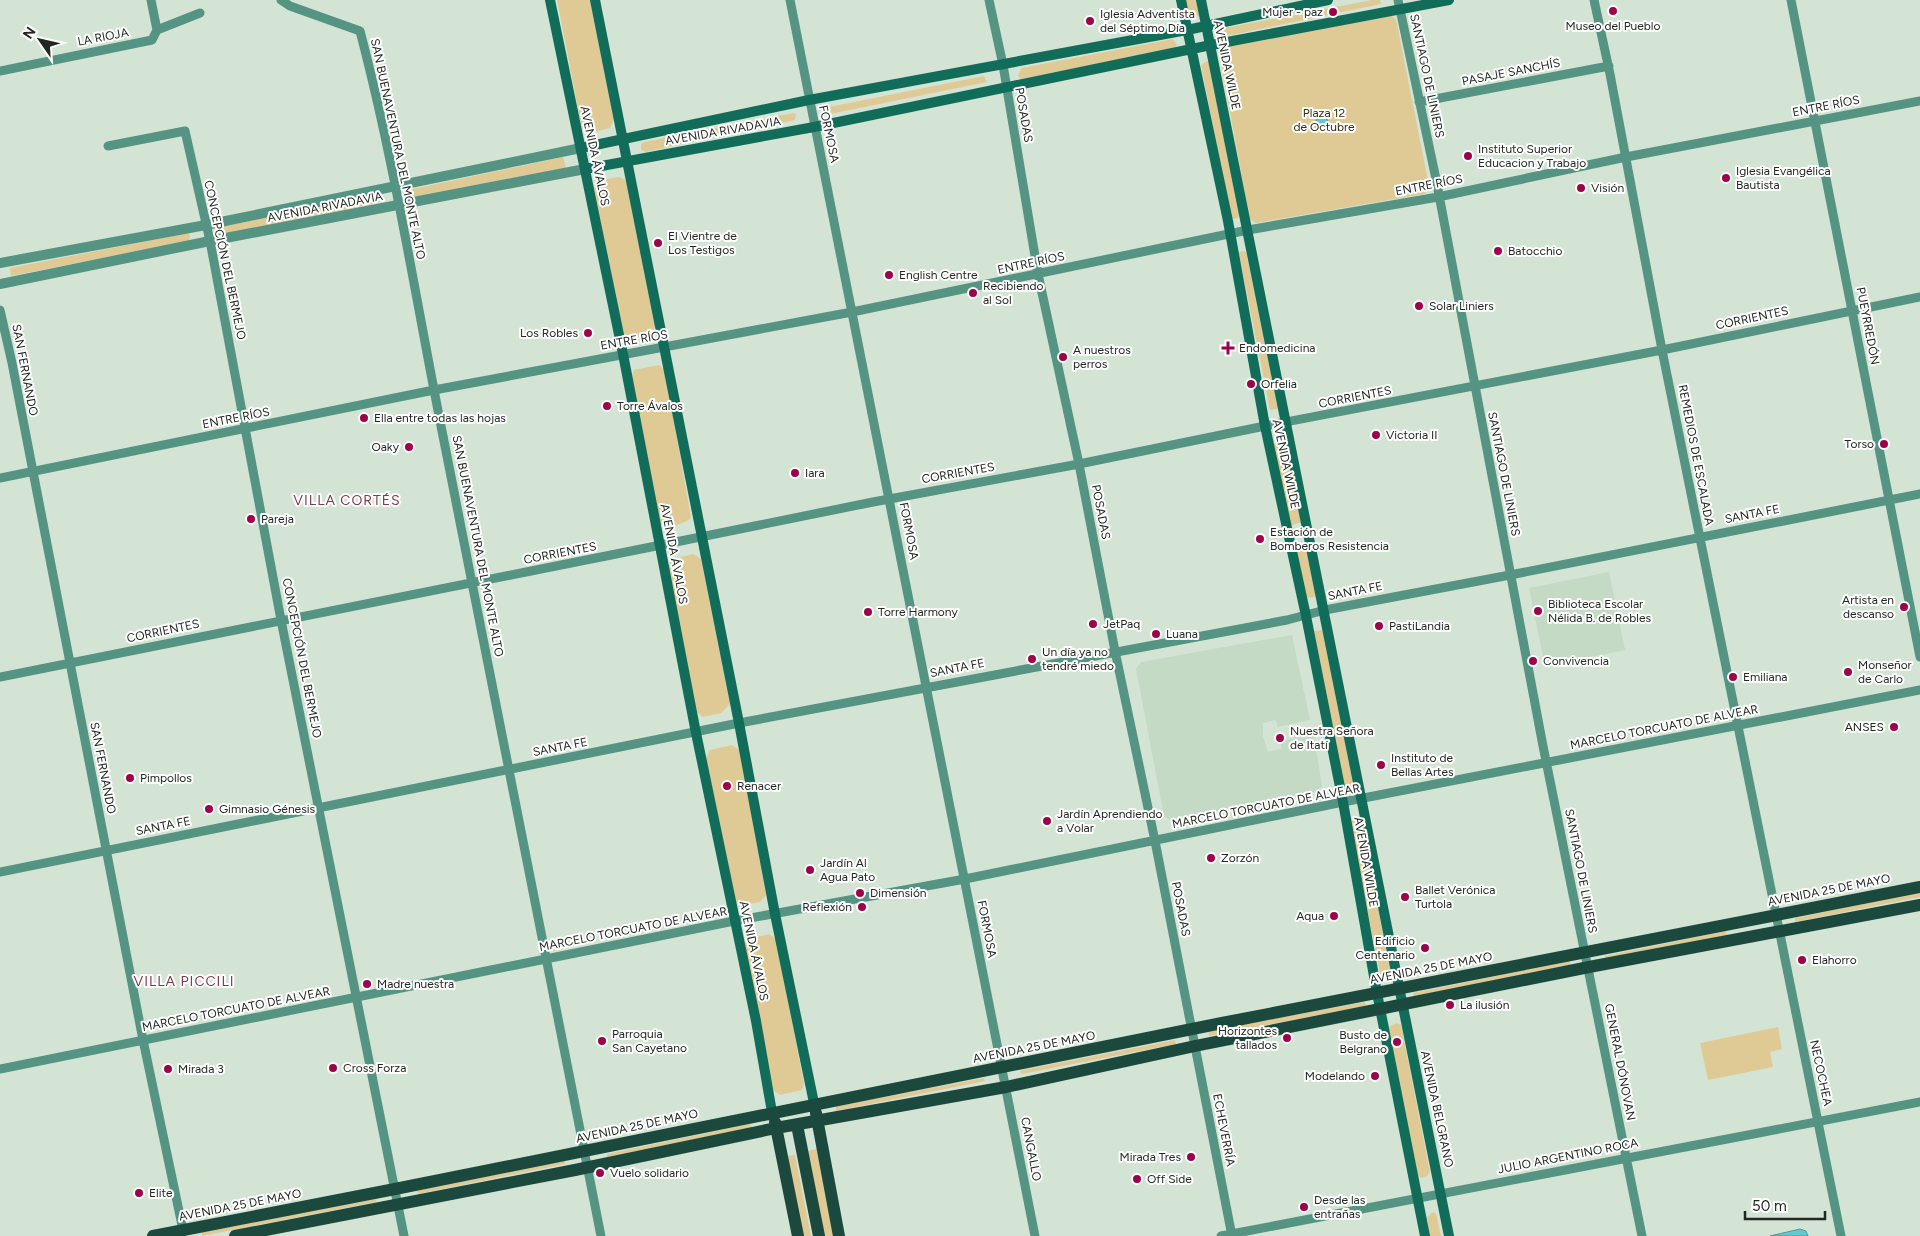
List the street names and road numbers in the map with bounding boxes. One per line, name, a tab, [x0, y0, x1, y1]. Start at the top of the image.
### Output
street label: SANTIAGO DE LINIERS	[1407, 13, 1447, 139]
street label: AVENIDA WILDE	[1211, 19, 1243, 111]
street label: LA RIOJA	[76, 25, 130, 49]
street label: SAN BUENAVENTURA DEL MONTE ALTO	[368, 37, 428, 261]
street label: PASAJE SANCHÍS	[1461, 56, 1561, 88]
street label: POSADAS	[1012, 86, 1036, 144]
street label: ENTRE RÍOS	[1791, 93, 1861, 119]
street label: FORMOSA	[816, 104, 842, 164]
street label: AVENIDA ÁVALOS	[578, 105, 612, 207]
street label: AVENIDA RIVADAVIA	[664, 114, 782, 148]
street label: ENTRE RÍOS	[1394, 172, 1464, 198]
street label: CONCEPCIÓN DEL BERMEJO	[201, 179, 249, 341]
street label: AVENIDA RIVADAVIA	[266, 189, 384, 225]
street label: ENTRE RÍOS	[996, 249, 1066, 277]
street label: PUEYRREDÓN	[1854, 286, 1882, 366]
street label: CORRIENTES	[1714, 303, 1790, 333]
street label: SAN FERNANDO	[9, 323, 41, 417]
street label: ENTRE RÍOS	[599, 327, 669, 353]
street label: CORRIENTES	[1317, 383, 1393, 411]
street label: REMEDIOS DE ESCALADA	[1675, 383, 1717, 527]
street label: ENTRE RÍOS	[201, 405, 271, 431]
street label: SANTIAGO DE LINIERS	[1485, 411, 1523, 537]
street label: AVENIDA WILDE	[1270, 418, 1302, 510]
street label: SAN BUENAVENTURA DEL MONTE ALTO	[450, 434, 506, 658]
street label: CORRIENTES	[920, 460, 996, 486]
street label: POSADAS	[1089, 483, 1113, 541]
street label: FORMOSA	[897, 501, 921, 561]
street label: SANTA FE	[1724, 502, 1780, 526]
street label: AVENIDA ÁVALOS	[657, 503, 691, 605]
street label: CORRIENTES	[522, 539, 598, 567]
street label: CONCEPCIÓN DEL BERMEJO	[280, 577, 324, 739]
street label: SANTA FE	[1327, 579, 1383, 603]
street label: CORRIENTES	[125, 616, 201, 646]
street label: SANTA FE	[929, 656, 985, 680]
street label: MARCELO TORCUATO DE ALVEAR	[1569, 702, 1759, 752]
street label: SAN FERNANDO	[87, 721, 119, 815]
street label: SANTA FE	[532, 735, 588, 759]
street label: MARCELO TORCUATO DE ALVEAR	[1171, 781, 1361, 831]
street label: SANTIAGO DE LINIERS	[1562, 808, 1600, 934]
street label: SANTA FE	[135, 814, 191, 838]
street label: AVENIDA WILDE	[1351, 816, 1381, 908]
street label: AVENIDA 25 DE MAYO	[1767, 871, 1891, 909]
street label: POSADAS	[1169, 880, 1193, 938]
street label: FORMOSA	[975, 899, 999, 959]
street label: AVENIDA ÁVALOS	[737, 900, 771, 1002]
street label: MARCELO TORCUATO DE ALVEAR	[538, 904, 728, 954]
street label: AVENIDA 25 DE MAYO	[1369, 949, 1493, 987]
street label: MARCELO TORCUATO DE ALVEAR	[141, 984, 331, 1034]
street label: GENERAL DÓNOVAN	[1602, 1002, 1638, 1122]
street label: AVENIDA 25 DE MAYO	[972, 1028, 1096, 1066]
street label: NECOCHEA	[1807, 1039, 1835, 1107]
street label: AVENIDA BELGRANO	[1418, 1049, 1456, 1169]
street label: ECHEVERRÍA	[1210, 1092, 1238, 1168]
street label: AVENIDA 25 DE MAYO	[575, 1106, 699, 1146]
street label: CANGALLO	[1018, 1116, 1044, 1182]
street label: JULIO ARGENTINO ROCA	[1497, 1136, 1639, 1176]
street label: AVENIDA 25 DE MAYO	[178, 1186, 302, 1224]

